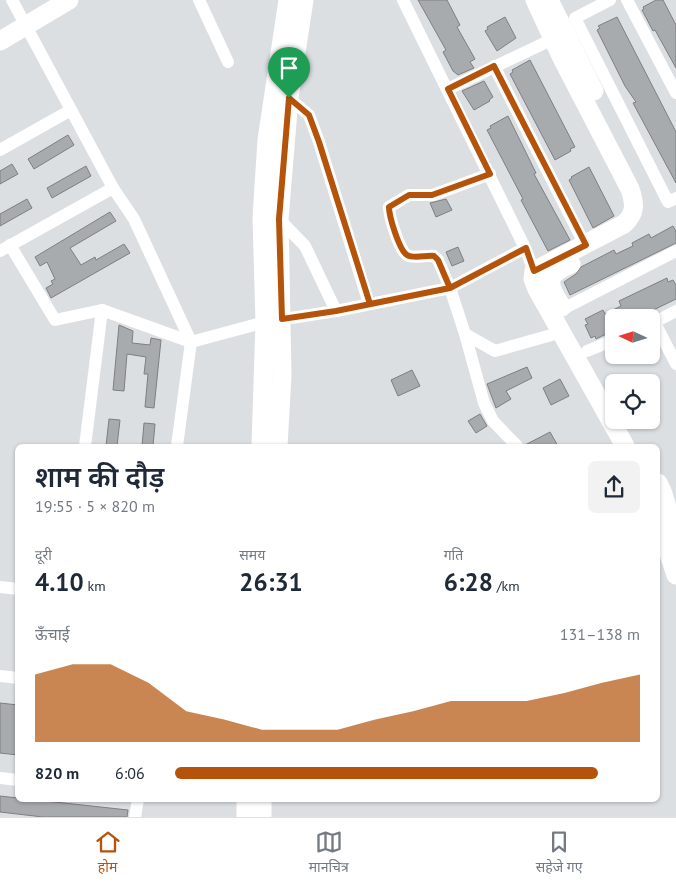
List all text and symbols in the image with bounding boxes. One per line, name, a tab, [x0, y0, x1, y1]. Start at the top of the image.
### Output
pin	[268, 47, 310, 98]
icon: arrive	[275, 54, 303, 82]
north arrow	[605, 309, 660, 364]
map controls	[605, 309, 660, 429]
button: locate	[605, 374, 660, 429]
text: शाम की दौड़	[35, 458, 164, 495]
button: share	[588, 461, 640, 513]
text: 19:55 · 5 × 820 m	[35, 496, 155, 516]
text: दूरी	[35, 546, 52, 564]
text: समय	[239, 546, 265, 564]
text: गति	[444, 546, 463, 564]
text: 4.10	[35, 566, 84, 598]
text: 26:31	[239, 566, 303, 598]
text: 6:28	[444, 566, 493, 598]
text: km	[84, 577, 106, 595]
text: /km	[493, 577, 520, 595]
text: ऊँचाई	[35, 624, 70, 644]
text: 131–138 m	[560, 624, 640, 644]
text: 820 m	[35, 763, 79, 783]
text: 6:06	[115, 763, 145, 783]
tab: होम	[94, 828, 122, 878]
tab: मानचित्र	[309, 828, 349, 878]
tab: सहेजे गए	[536, 828, 582, 878]

